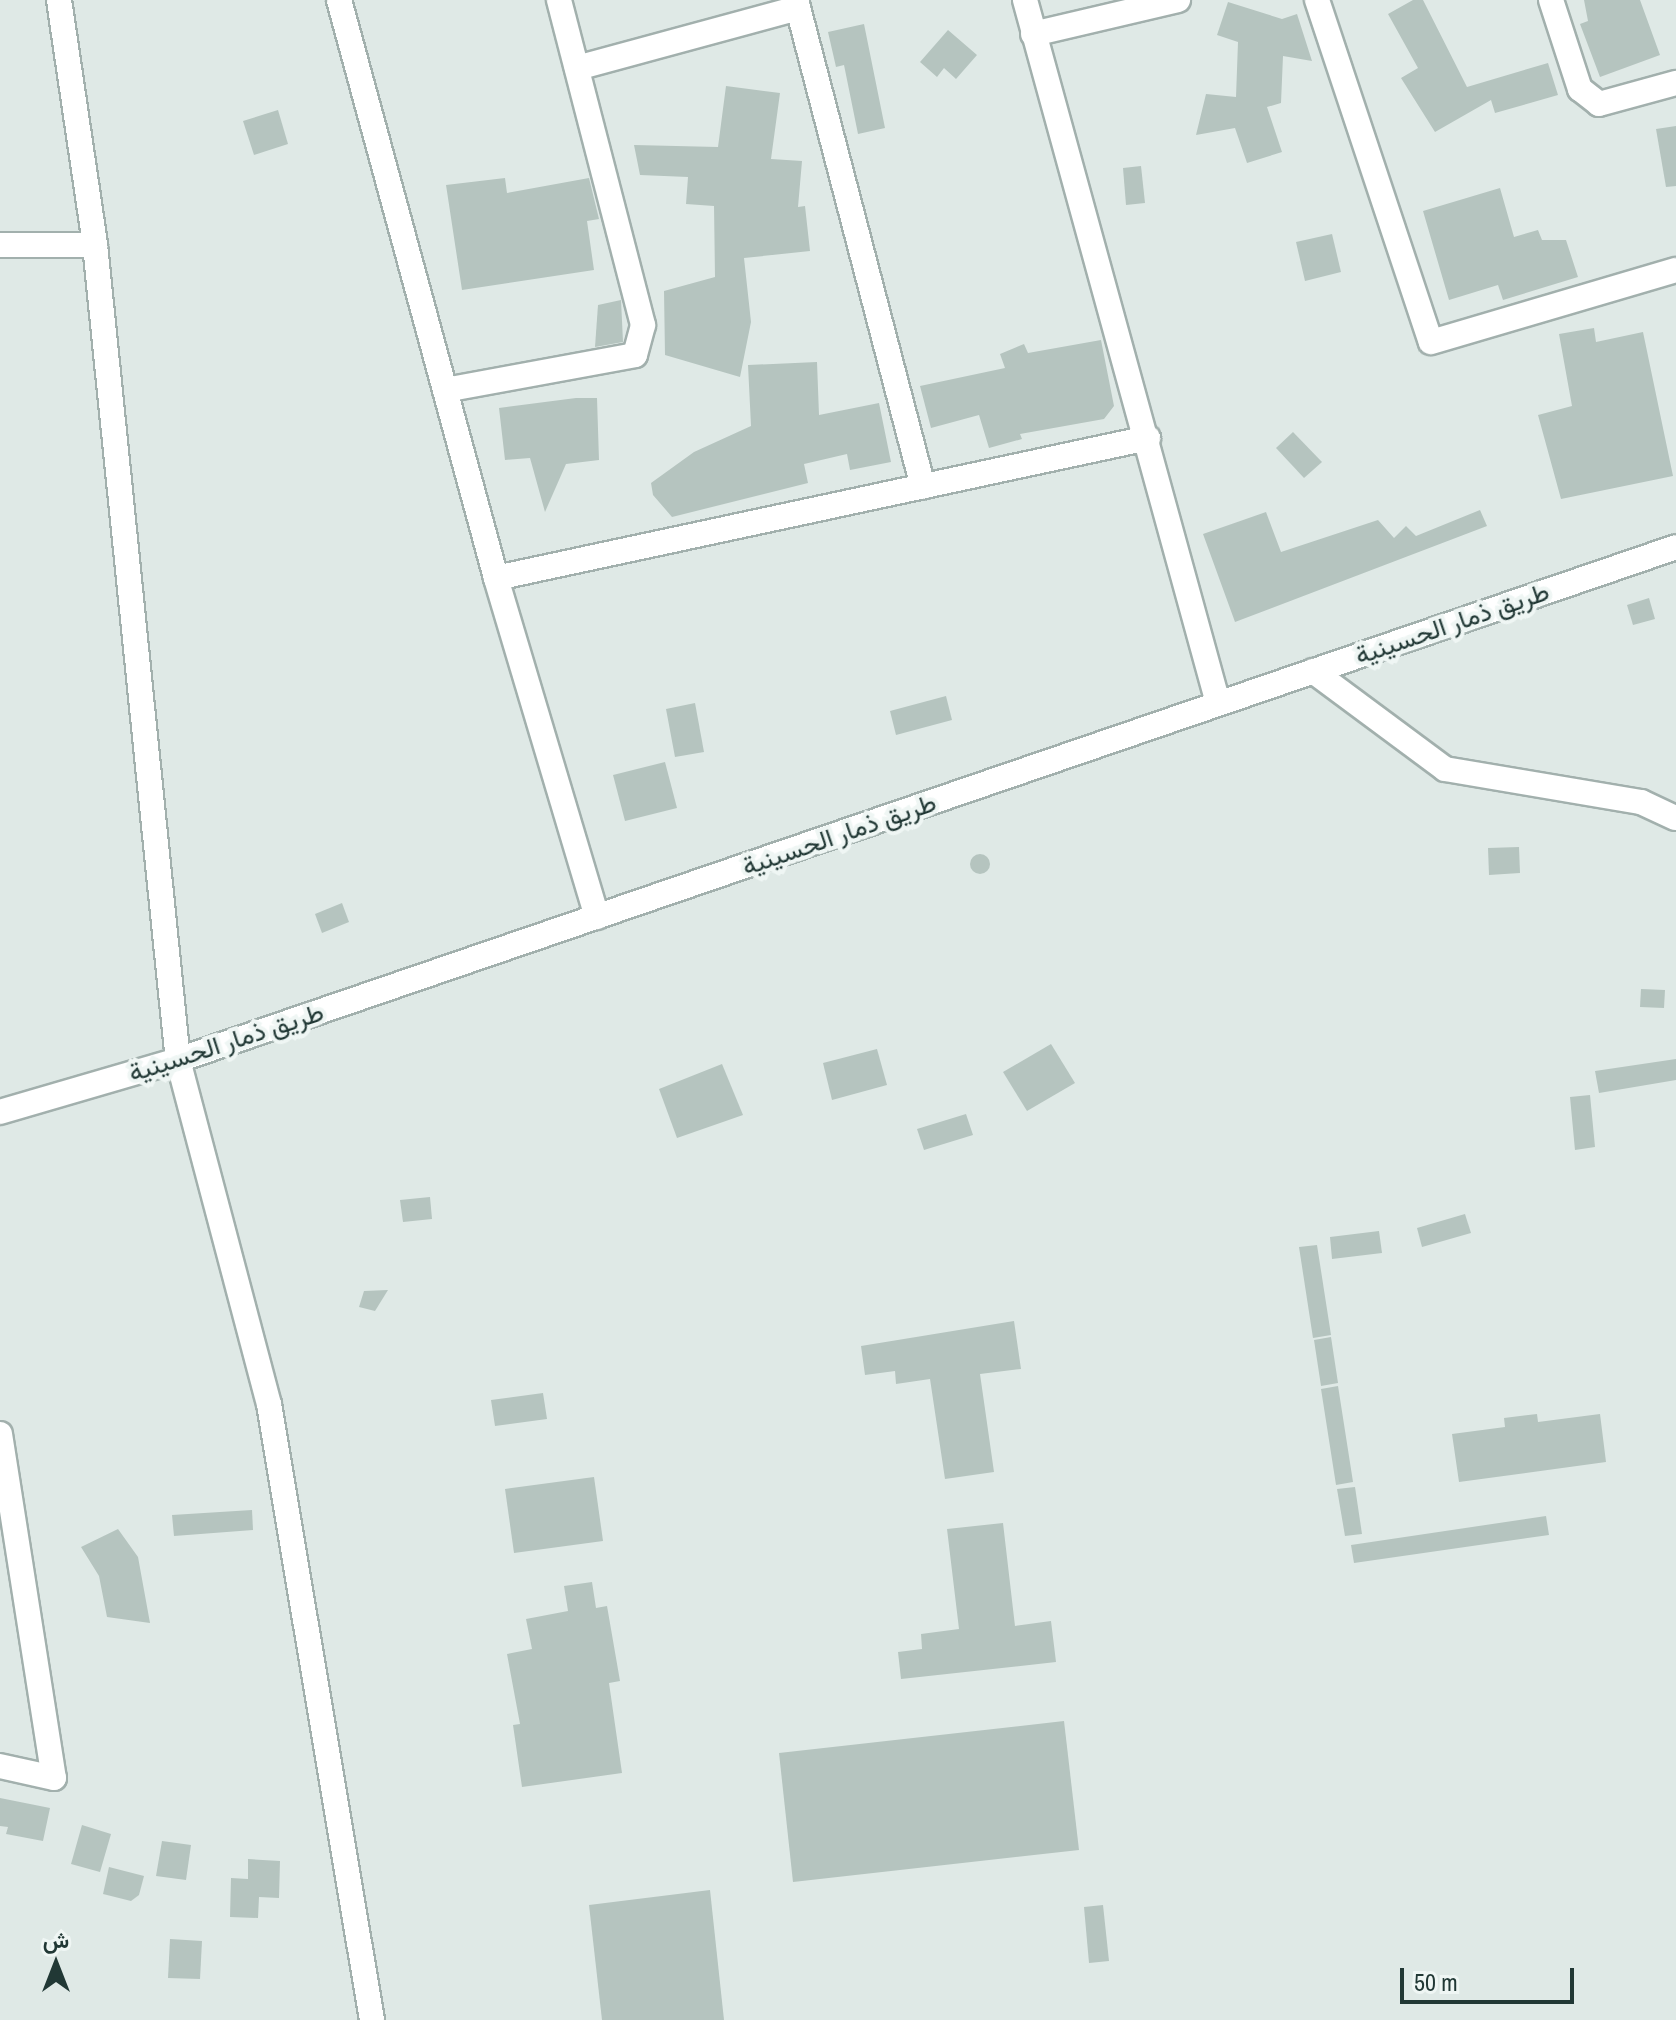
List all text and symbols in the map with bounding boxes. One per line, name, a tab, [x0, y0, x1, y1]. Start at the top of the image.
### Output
street label: طريق ذمار الحسينية	[1351, 575, 1553, 671]
street label: طريق ذمار الحسينية	[738, 786, 940, 882]
street label: طريق ذمار الحسينية	[125, 996, 327, 1088]
north arrow	[16, 1924, 96, 2004]
text: ش	[43, 1925, 69, 1955]
scale bar	[1404, 1952, 1578, 2002]
text: 50 m	[1414, 1966, 1458, 1998]

